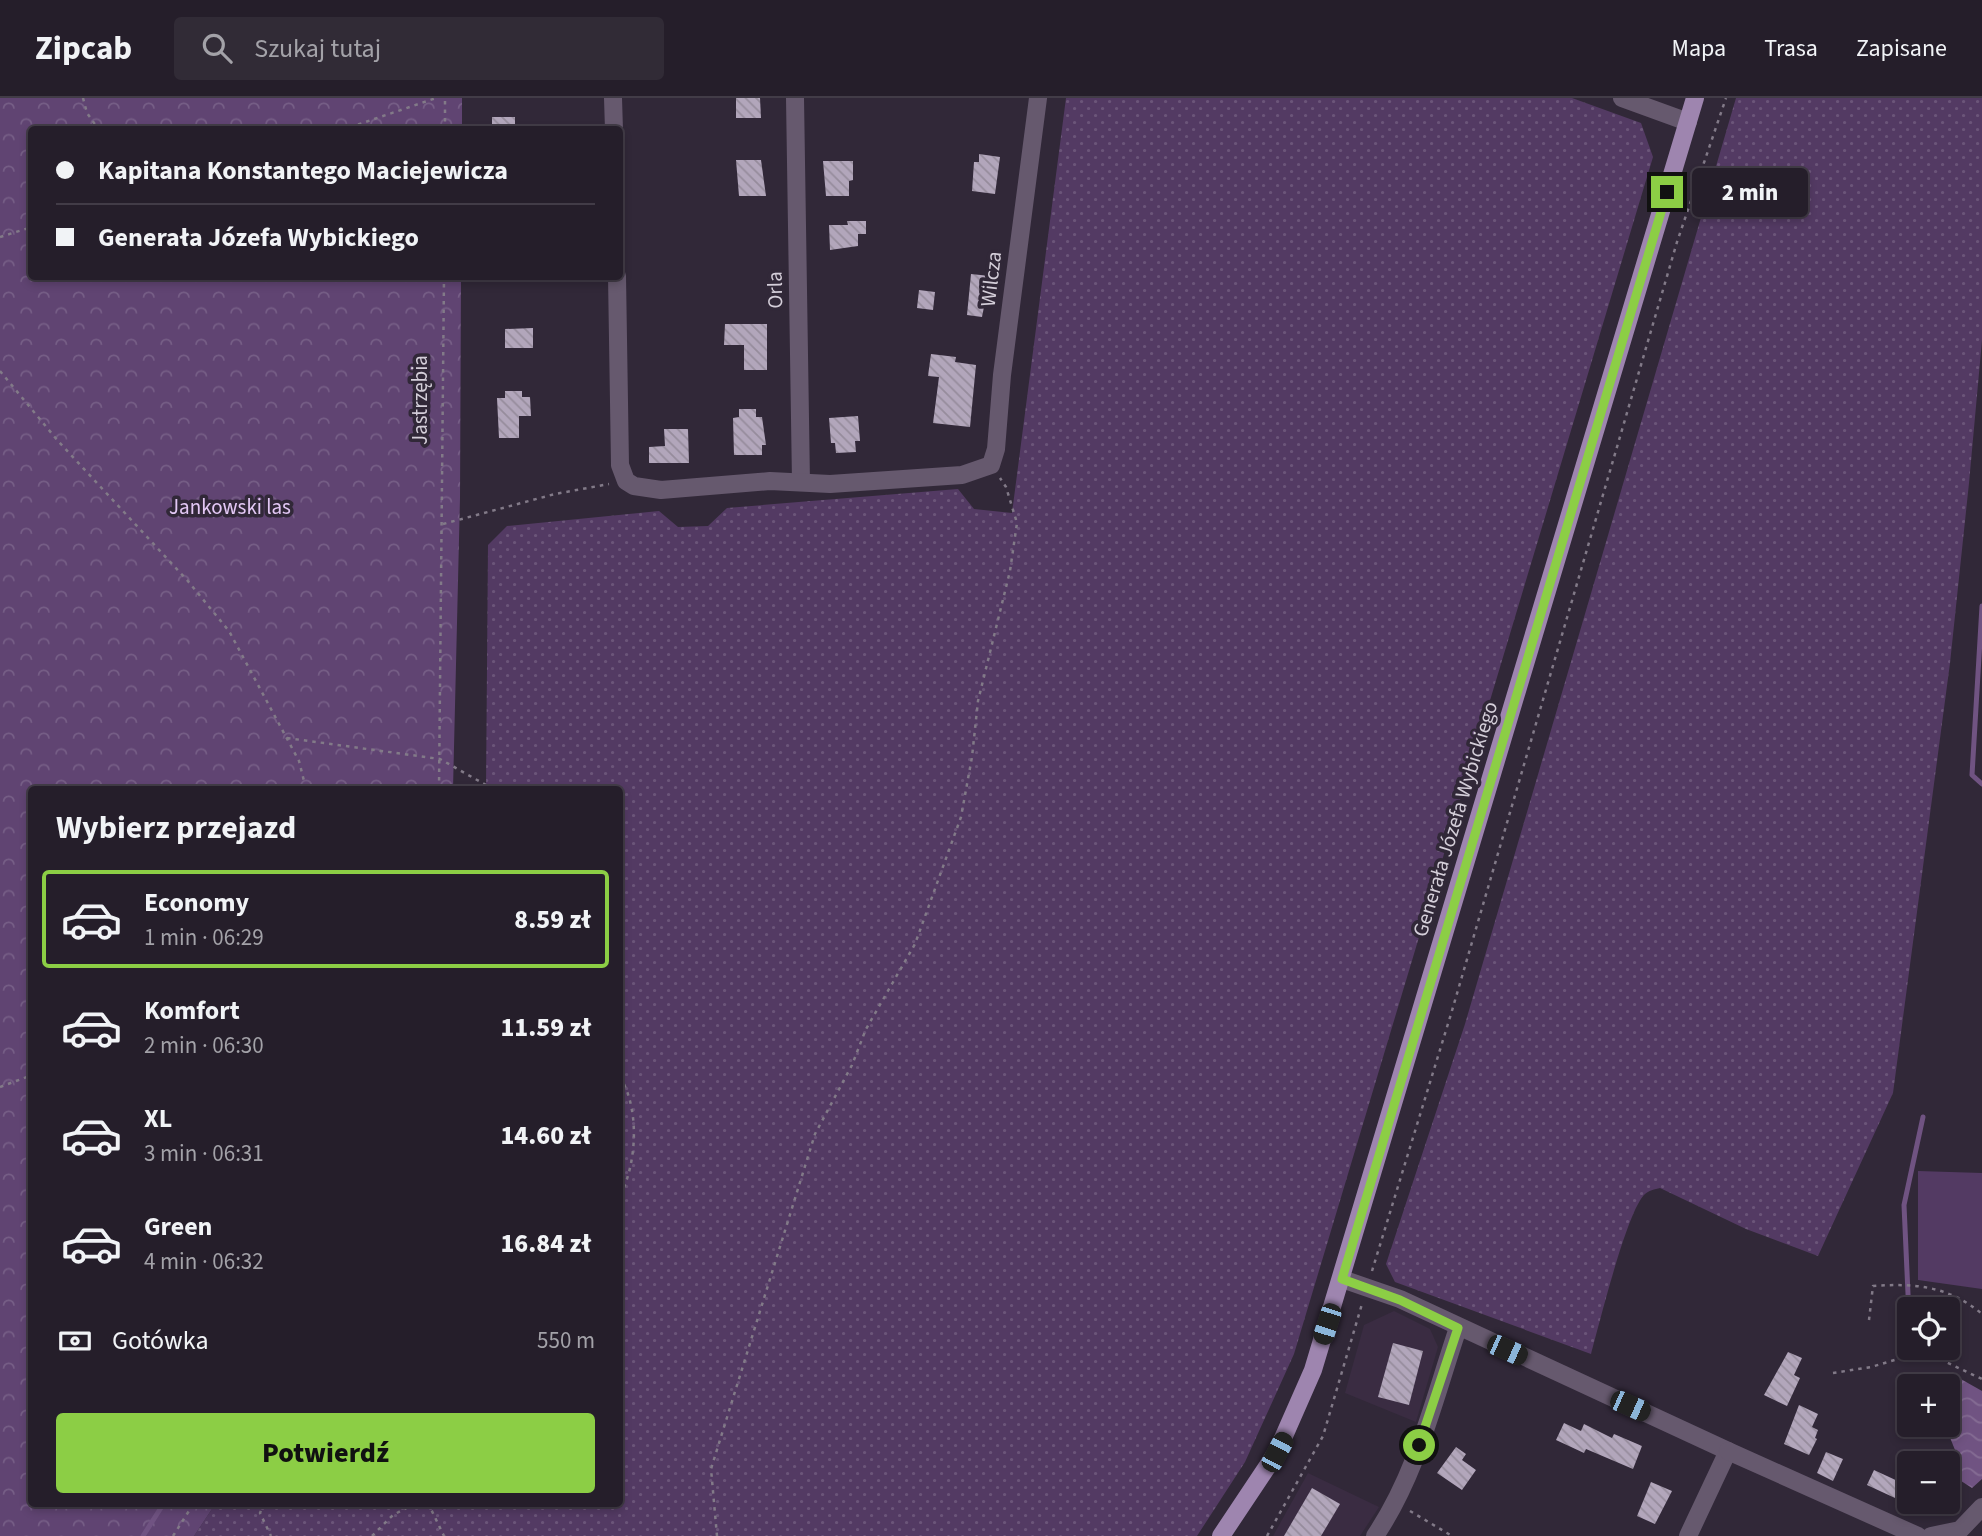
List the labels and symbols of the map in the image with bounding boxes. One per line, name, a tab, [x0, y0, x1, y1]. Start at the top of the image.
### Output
callout: 2 min	[1692, 168, 1807, 217]
route end	[1651, 176, 1683, 208]
street label: Wilcza	[973, 250, 1009, 308]
street label: Orla	[760, 271, 790, 309]
street label: Jastrzębia	[405, 355, 435, 445]
park label: Jankowski las	[169, 492, 291, 522]
street label: Generała Józefa Wybickiego	[1405, 698, 1505, 940]
car	[1311, 1301, 1344, 1347]
car	[1484, 1332, 1531, 1368]
car	[1607, 1388, 1654, 1424]
car	[1258, 1429, 1297, 1475]
route start	[1403, 1429, 1435, 1461]

